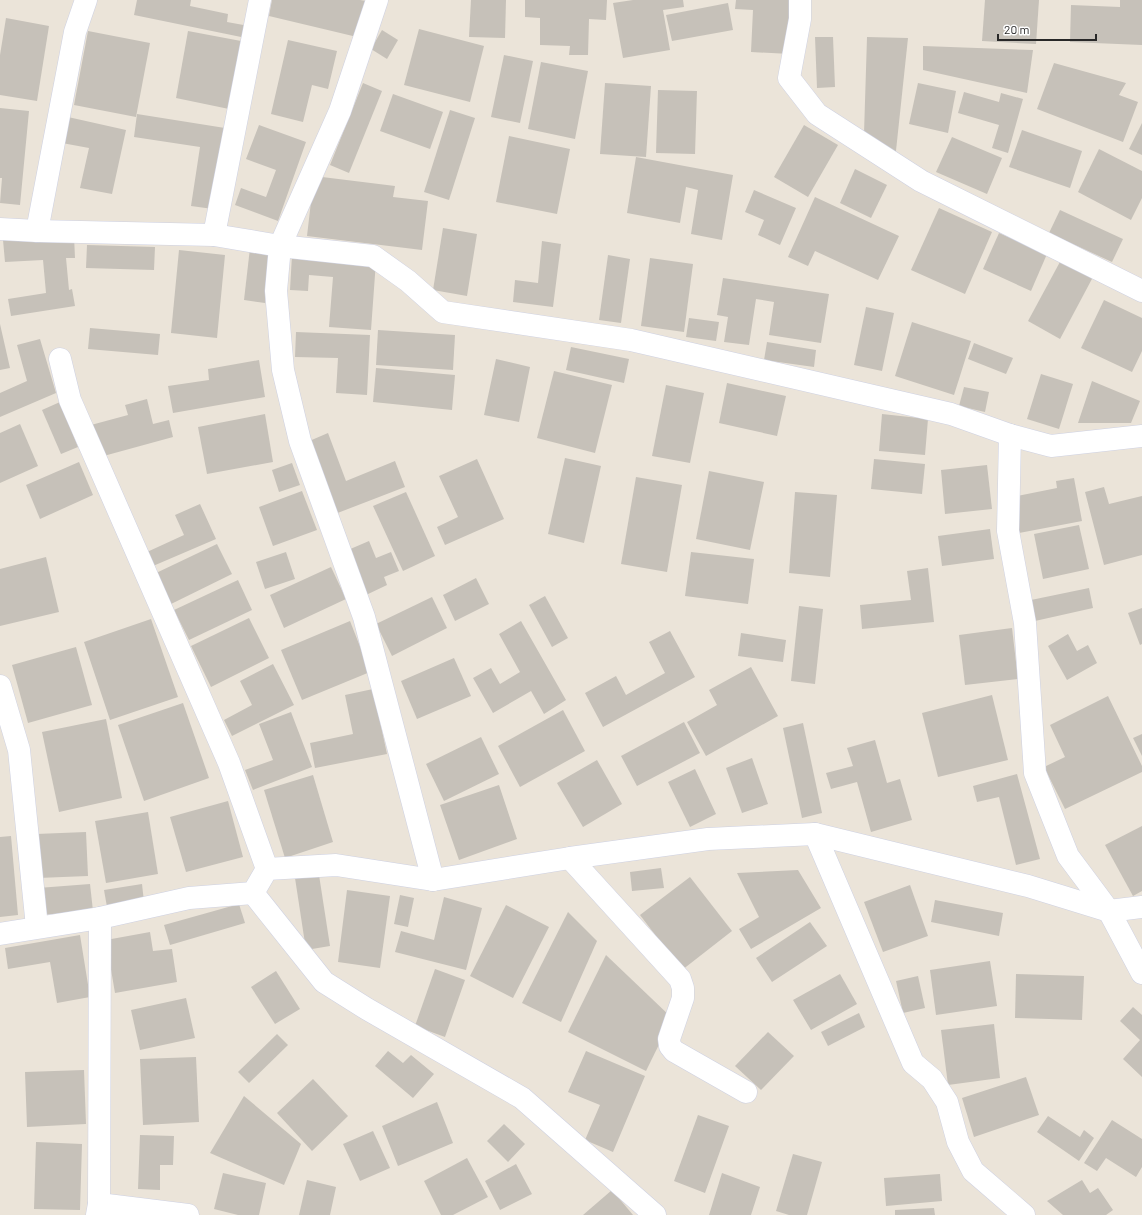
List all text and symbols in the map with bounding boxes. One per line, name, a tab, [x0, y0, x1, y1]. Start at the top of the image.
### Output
scale bar	[998, 16, 1096, 42]
text: 20 m	[1004, 22, 1030, 36]

